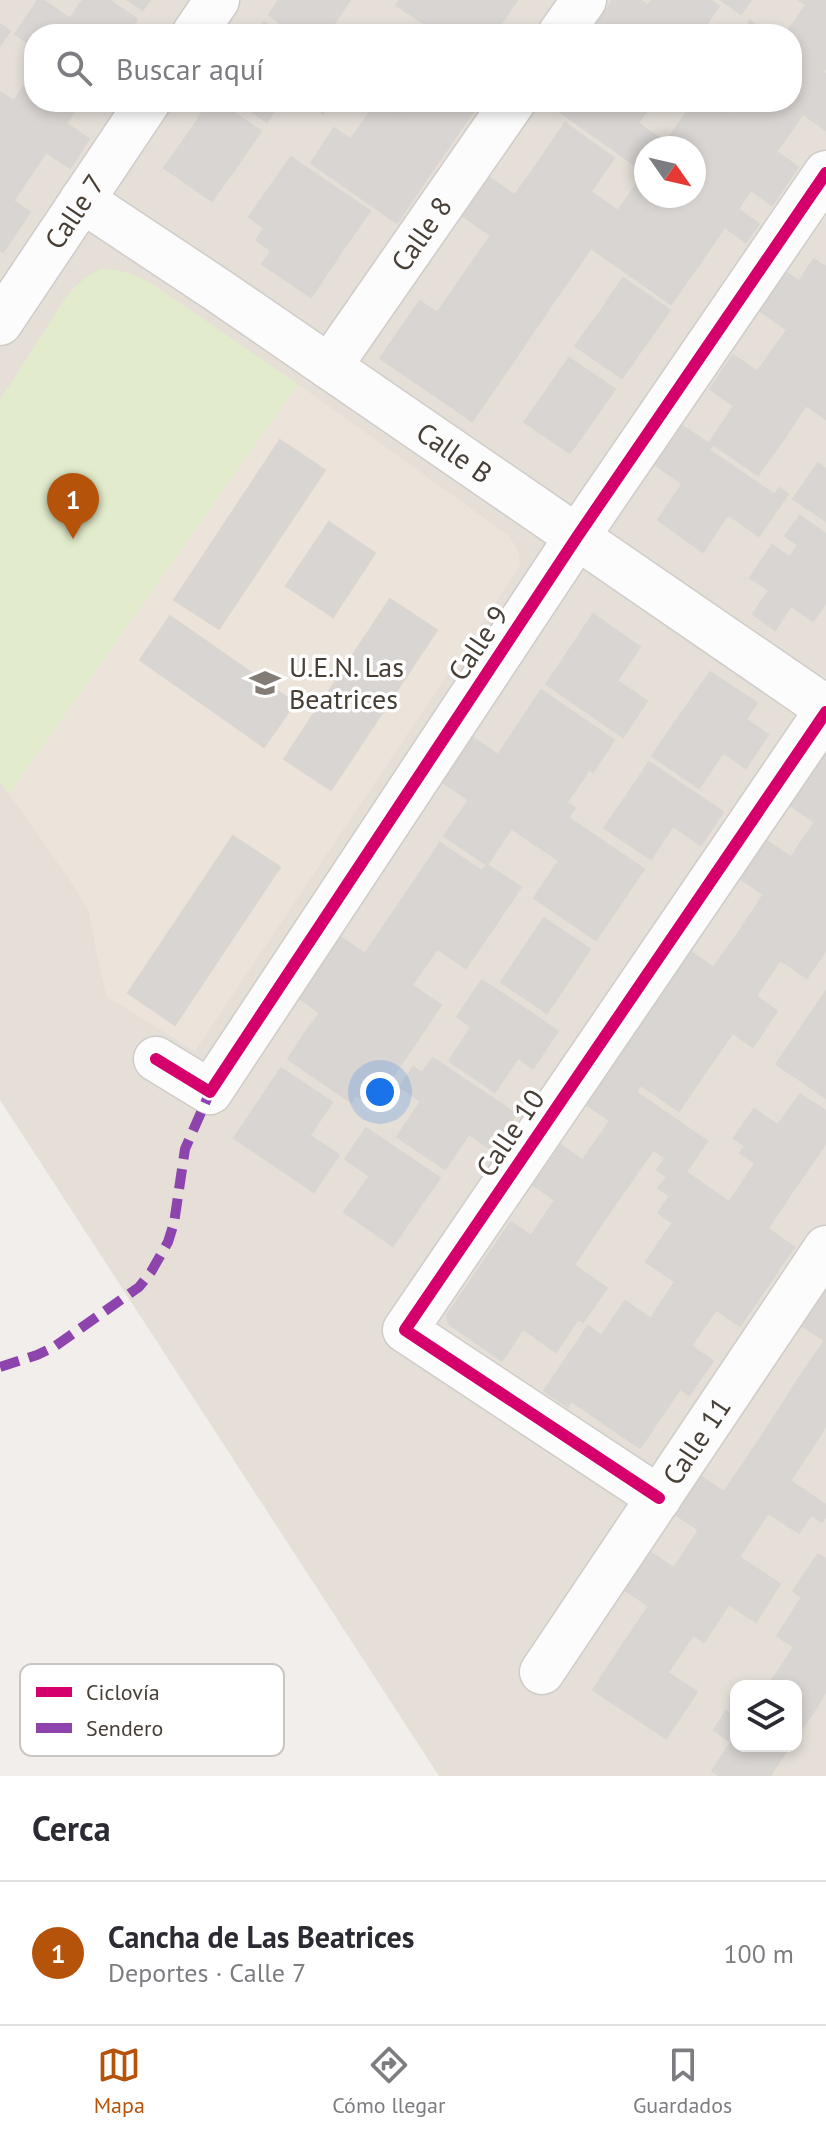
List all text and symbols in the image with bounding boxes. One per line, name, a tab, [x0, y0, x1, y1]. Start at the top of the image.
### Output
search box	[24, 24, 802, 112]
icon: search	[52, 46, 96, 90]
text: Buscar aquí	[116, 49, 264, 88]
north arrow	[634, 136, 706, 208]
street label: Calle 7	[36, 167, 113, 256]
street label: Calle 8	[382, 189, 460, 278]
street label: Calle B	[410, 413, 500, 491]
pin: 1	[47, 473, 99, 539]
street label: Calle 9	[439, 598, 516, 687]
place label: U.E.N. Las Beatrices	[289, 648, 404, 717]
school or university icon: U.E.N. Las Beatrices	[248, 666, 282, 700]
your location	[360, 1072, 400, 1112]
street label: Calle 10	[467, 1082, 552, 1184]
street label: Calle 11	[654, 1390, 739, 1492]
legend	[20, 1664, 284, 1756]
text: Ciclovía	[86, 1678, 160, 1706]
map controls	[730, 1680, 802, 1752]
button: layers	[730, 1680, 802, 1752]
text: Sendero	[86, 1714, 163, 1742]
text: Cerca	[32, 1806, 111, 1850]
text: Cancha de Las Beatrices	[108, 1917, 414, 1956]
text: 1	[51, 1937, 65, 1970]
text: 100 m	[723, 1937, 794, 1970]
text: Deportes · Calle 7	[108, 1956, 306, 1989]
tab: Mapa	[94, 2043, 145, 2119]
tab: Cómo llegar	[332, 2043, 445, 2119]
tab: Guardados	[633, 2043, 732, 2119]

